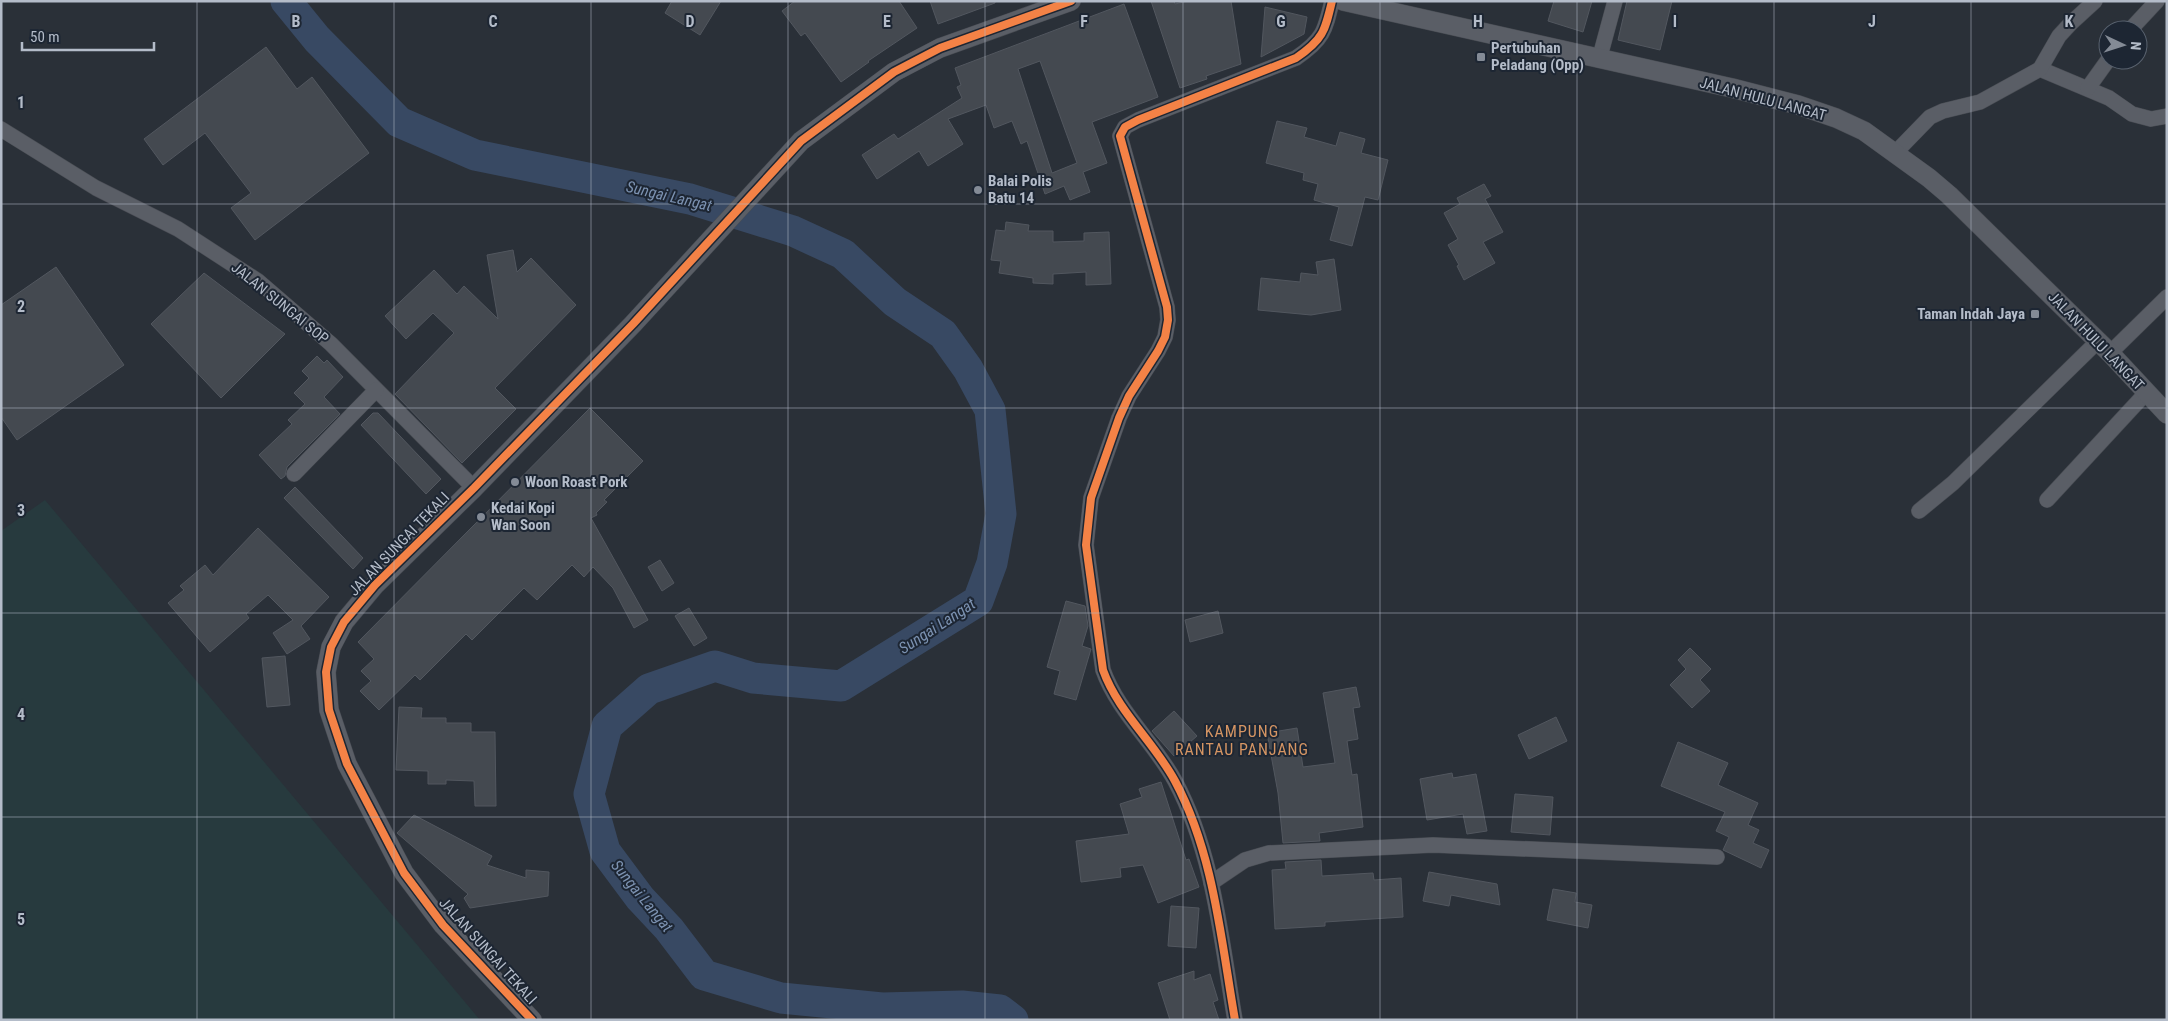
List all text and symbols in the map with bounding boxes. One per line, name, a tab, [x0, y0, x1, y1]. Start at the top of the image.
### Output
text: B	[292, 12, 301, 31]
text: C	[488, 12, 498, 31]
text: D	[685, 12, 695, 31]
text: E	[883, 12, 891, 31]
text: F	[1080, 12, 1088, 31]
text: G	[1276, 12, 1286, 31]
text: H	[1473, 12, 1483, 31]
text: I	[1673, 12, 1677, 31]
text: J	[1868, 12, 1876, 31]
text: K	[2065, 12, 2074, 31]
scale bar	[22, 20, 155, 52]
north arrow	[2098, 20, 2148, 70]
text: 50 m	[30, 28, 60, 46]
place label: Pertubuhan Peladang (Opp)	[1491, 39, 1584, 74]
text: N	[2128, 41, 2144, 51]
marker: Pertubuhan Peladang (Opp)	[1475, 51, 1487, 63]
street label: JALAN HULU LANGAT	[1698, 73, 1828, 125]
text: 1	[17, 93, 25, 112]
place label: Balai Polis Batu 14	[988, 172, 1052, 207]
water label: Sungai Langat	[624, 177, 714, 215]
marker: Balai Polis Batu 14	[972, 184, 984, 196]
street label: JALAN SUNGAI SOP	[228, 258, 332, 348]
street label: JALAN HULU LANGAT	[2044, 288, 2148, 394]
text: 2	[17, 297, 25, 316]
place label: Taman Indah Jaya	[1917, 305, 2025, 323]
marker: Taman Indah Jaya	[2029, 308, 2041, 320]
place label: Woon Roast Pork	[525, 473, 628, 491]
marker: Woon Roast Pork	[509, 476, 521, 488]
street label: JALAN SUNGAI TEKALI	[345, 488, 453, 600]
place label: Kedai Kopi Wan Soon	[491, 499, 555, 534]
text: 3	[17, 501, 25, 520]
marker: Kedai Kopi Wan Soon	[475, 511, 487, 523]
water label: Sungai Langat	[895, 594, 979, 658]
text: 4	[17, 705, 25, 724]
district label: KAMPUNG RANTAU PANJANG	[1175, 722, 1309, 759]
water label: Sungai Langat	[607, 856, 677, 936]
street label: JALAN SUNGAI TEKALI	[435, 894, 541, 1008]
text: 5	[17, 910, 25, 929]

